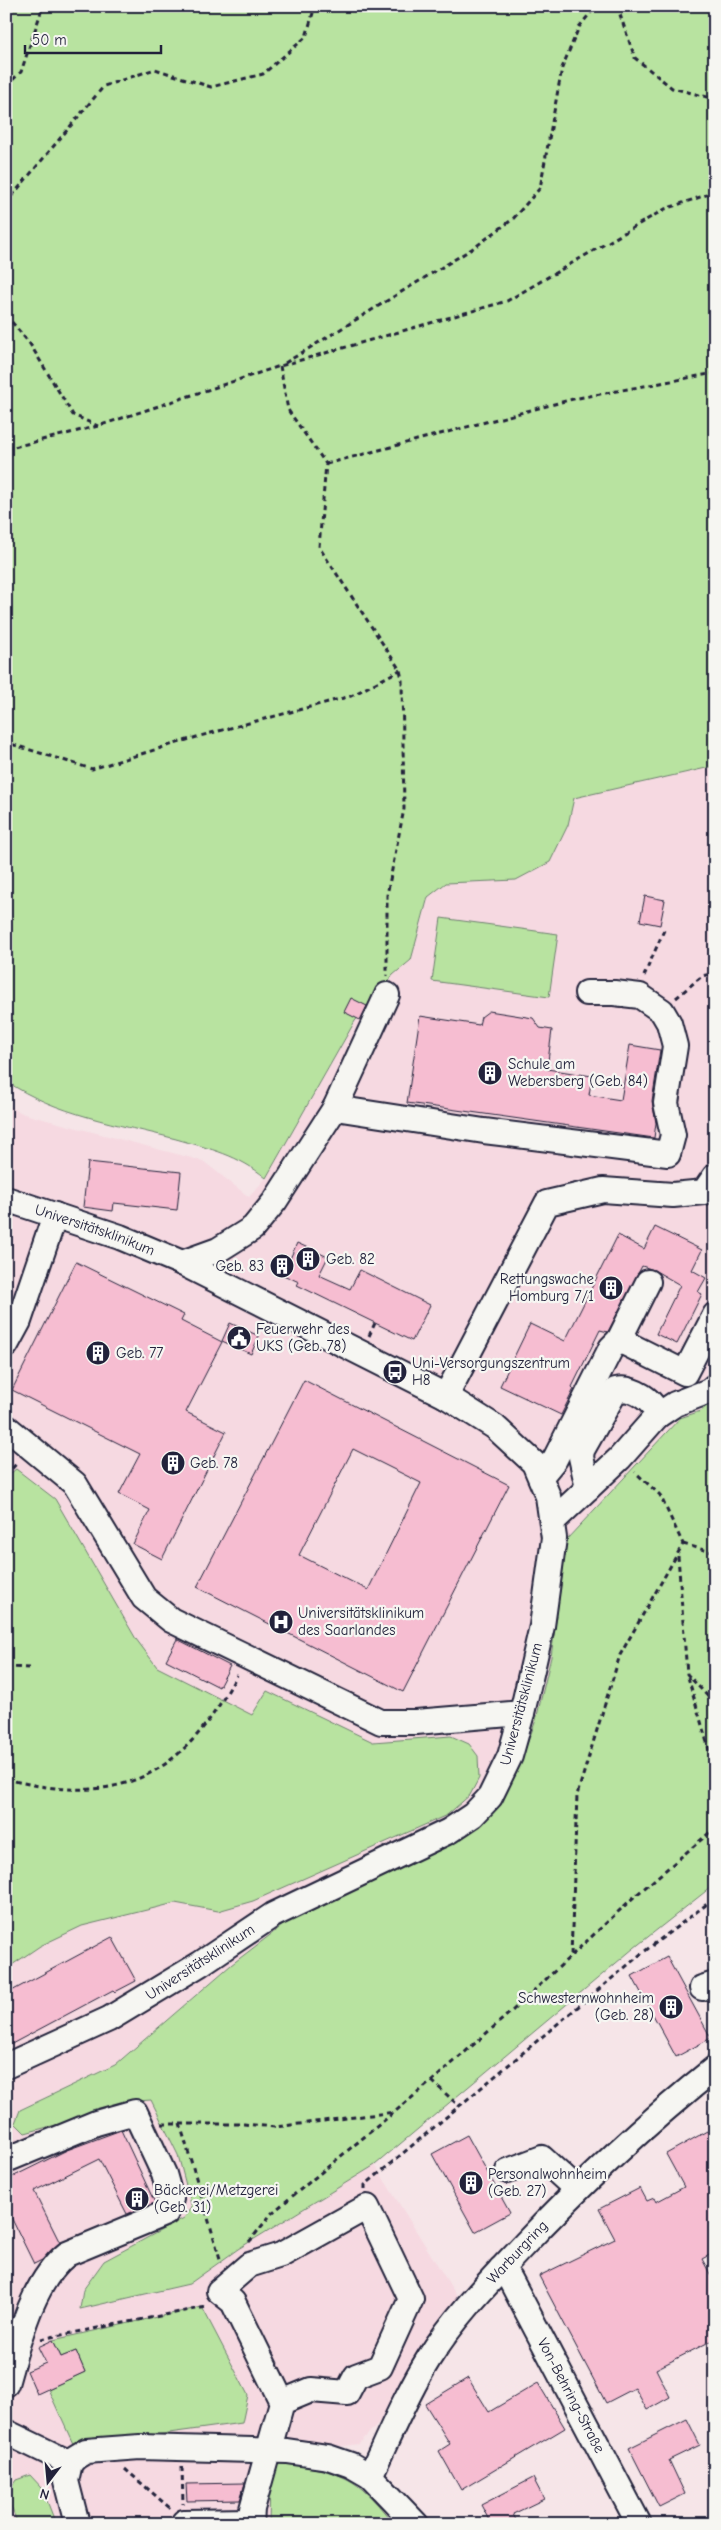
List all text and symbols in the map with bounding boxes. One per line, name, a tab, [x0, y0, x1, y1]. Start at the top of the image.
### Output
scale bar	[25, 22, 161, 54]
text: 50 m	[32, 31, 67, 49]
place label: Schule am Webersberg (Geb. 84)	[508, 1055, 648, 1090]
building icon: Schule am Webersberg (Geb. 84)	[477, 1060, 503, 1086]
street label: Universitätsklinikum	[32, 1200, 158, 1260]
building icon: Geb. 82	[295, 1246, 321, 1272]
place label: Geb. 82	[326, 1250, 375, 1268]
building icon: Geb. 83	[269, 1253, 295, 1279]
place label: Geb. 83	[215, 1257, 264, 1275]
place label: Rettungswache Homburg 7/1	[500, 1270, 594, 1305]
building icon: Rettungswache Homburg 7/1	[598, 1275, 624, 1301]
place label: Feuerwehr des UKS (Geb. 78)	[256, 1320, 349, 1355]
public building icon: Feuerwehr des UKS (Geb. 78)	[226, 1325, 252, 1351]
building icon: Geb. 77	[85, 1340, 111, 1366]
place label: Geb. 77	[116, 1344, 163, 1362]
place label: Uni-Versorgungszentrum H8	[412, 1354, 570, 1389]
bus stop icon: Uni-Versorgungszentrum H8	[382, 1359, 408, 1385]
building icon: Geb. 78	[160, 1450, 186, 1476]
place label: Geb. 78	[190, 1454, 238, 1472]
place label: Universitätsklinikum des Saarlandes	[298, 1604, 424, 1639]
hospital icon: Universitätsklinikum des Saarlandes	[268, 1609, 294, 1635]
street label: Universitätsklinikum	[496, 1641, 546, 1767]
street label: Universitätsklinikum	[142, 1920, 258, 2004]
place label: Schwesternwohnheim (Geb. 28)	[518, 1989, 654, 2024]
building icon: Schwesternwohnheim (Geb. 28)	[658, 1994, 684, 2020]
place label: Personalwohnheim (Geb. 27)	[488, 2165, 607, 2200]
building icon: Personalwohnheim (Geb. 27)	[458, 2170, 484, 2196]
place label: Bäckerei/Metzgerei (Geb. 31)	[154, 2181, 278, 2216]
building icon: Bäckerei/Metzgerei (Geb. 31)	[124, 2186, 150, 2212]
street label: Warburgring	[483, 2217, 551, 2288]
street label: Von-Behring-Straße	[534, 2335, 609, 2456]
north arrow	[22, 2458, 72, 2508]
text: N	[38, 2485, 51, 2503]

